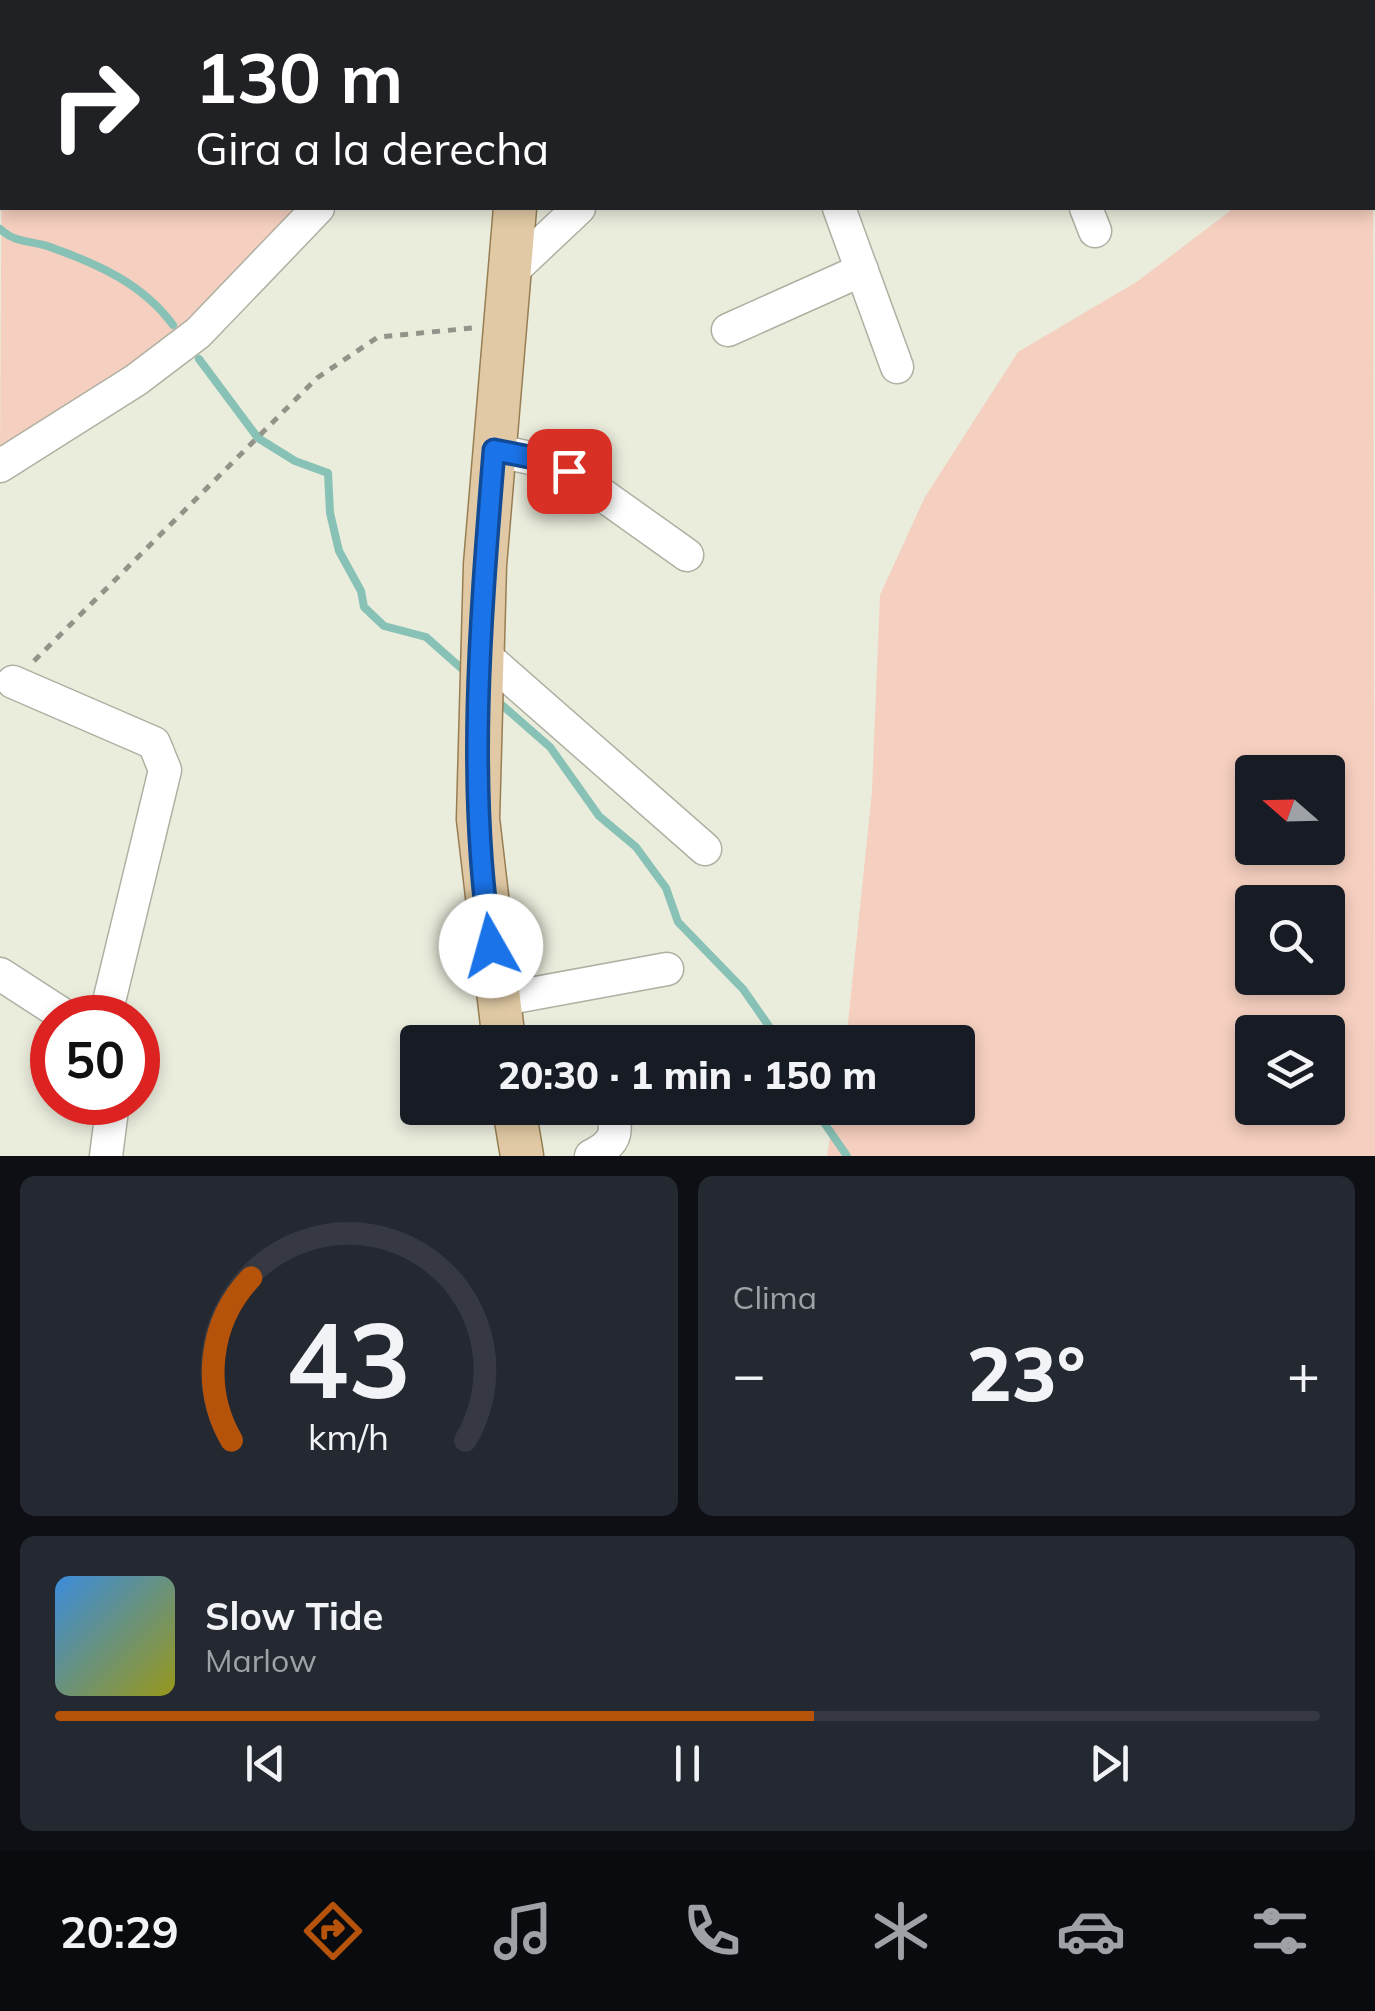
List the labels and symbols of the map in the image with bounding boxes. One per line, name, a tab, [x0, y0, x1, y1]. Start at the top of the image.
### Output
pin	[527, 429, 612, 514]
north arrow	[1235, 755, 1345, 865]
position arrow	[439, 894, 543, 998]
speed limit sign: 50	[30, 995, 160, 1125]

